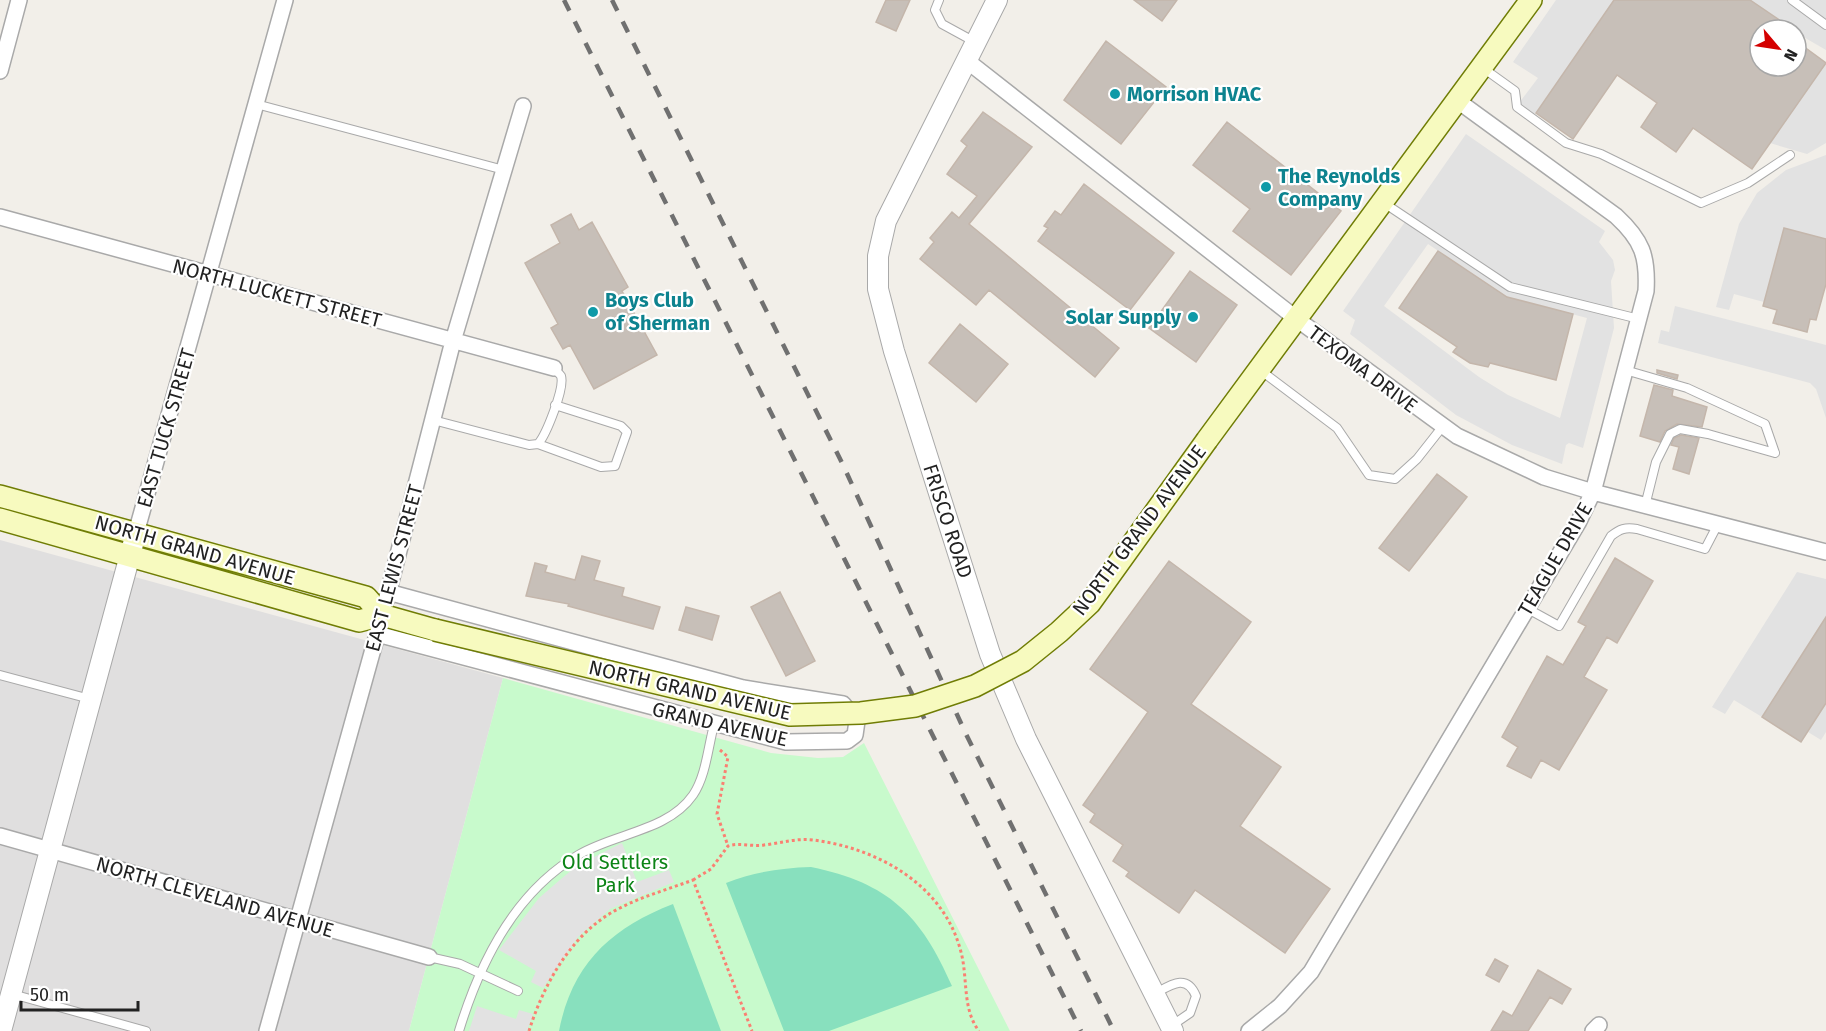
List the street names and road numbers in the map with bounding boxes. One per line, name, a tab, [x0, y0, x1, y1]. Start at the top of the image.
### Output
street label: NORTH LUCKETT STREET	[170, 254, 385, 333]
street label: TEXOMA DRIVE	[1304, 320, 1422, 418]
street label: EAST TUCK STREET	[132, 345, 200, 510]
street label: NORTH GRAND AVENUE	[1067, 440, 1211, 620]
street label: FRISCO ROAD	[918, 461, 978, 581]
street label: EAST LEWIS STREET	[360, 481, 428, 654]
street label: TEAGUE DRIVE	[1513, 498, 1597, 620]
street label: NORTH GRAND AVENUE	[92, 510, 298, 590]
street label: NORTH GRAND AVENUE	[586, 655, 794, 725]
street label: GRAND AVENUE	[650, 697, 790, 751]
street label: NORTH CLEVELAND AVENUE	[93, 852, 337, 942]

